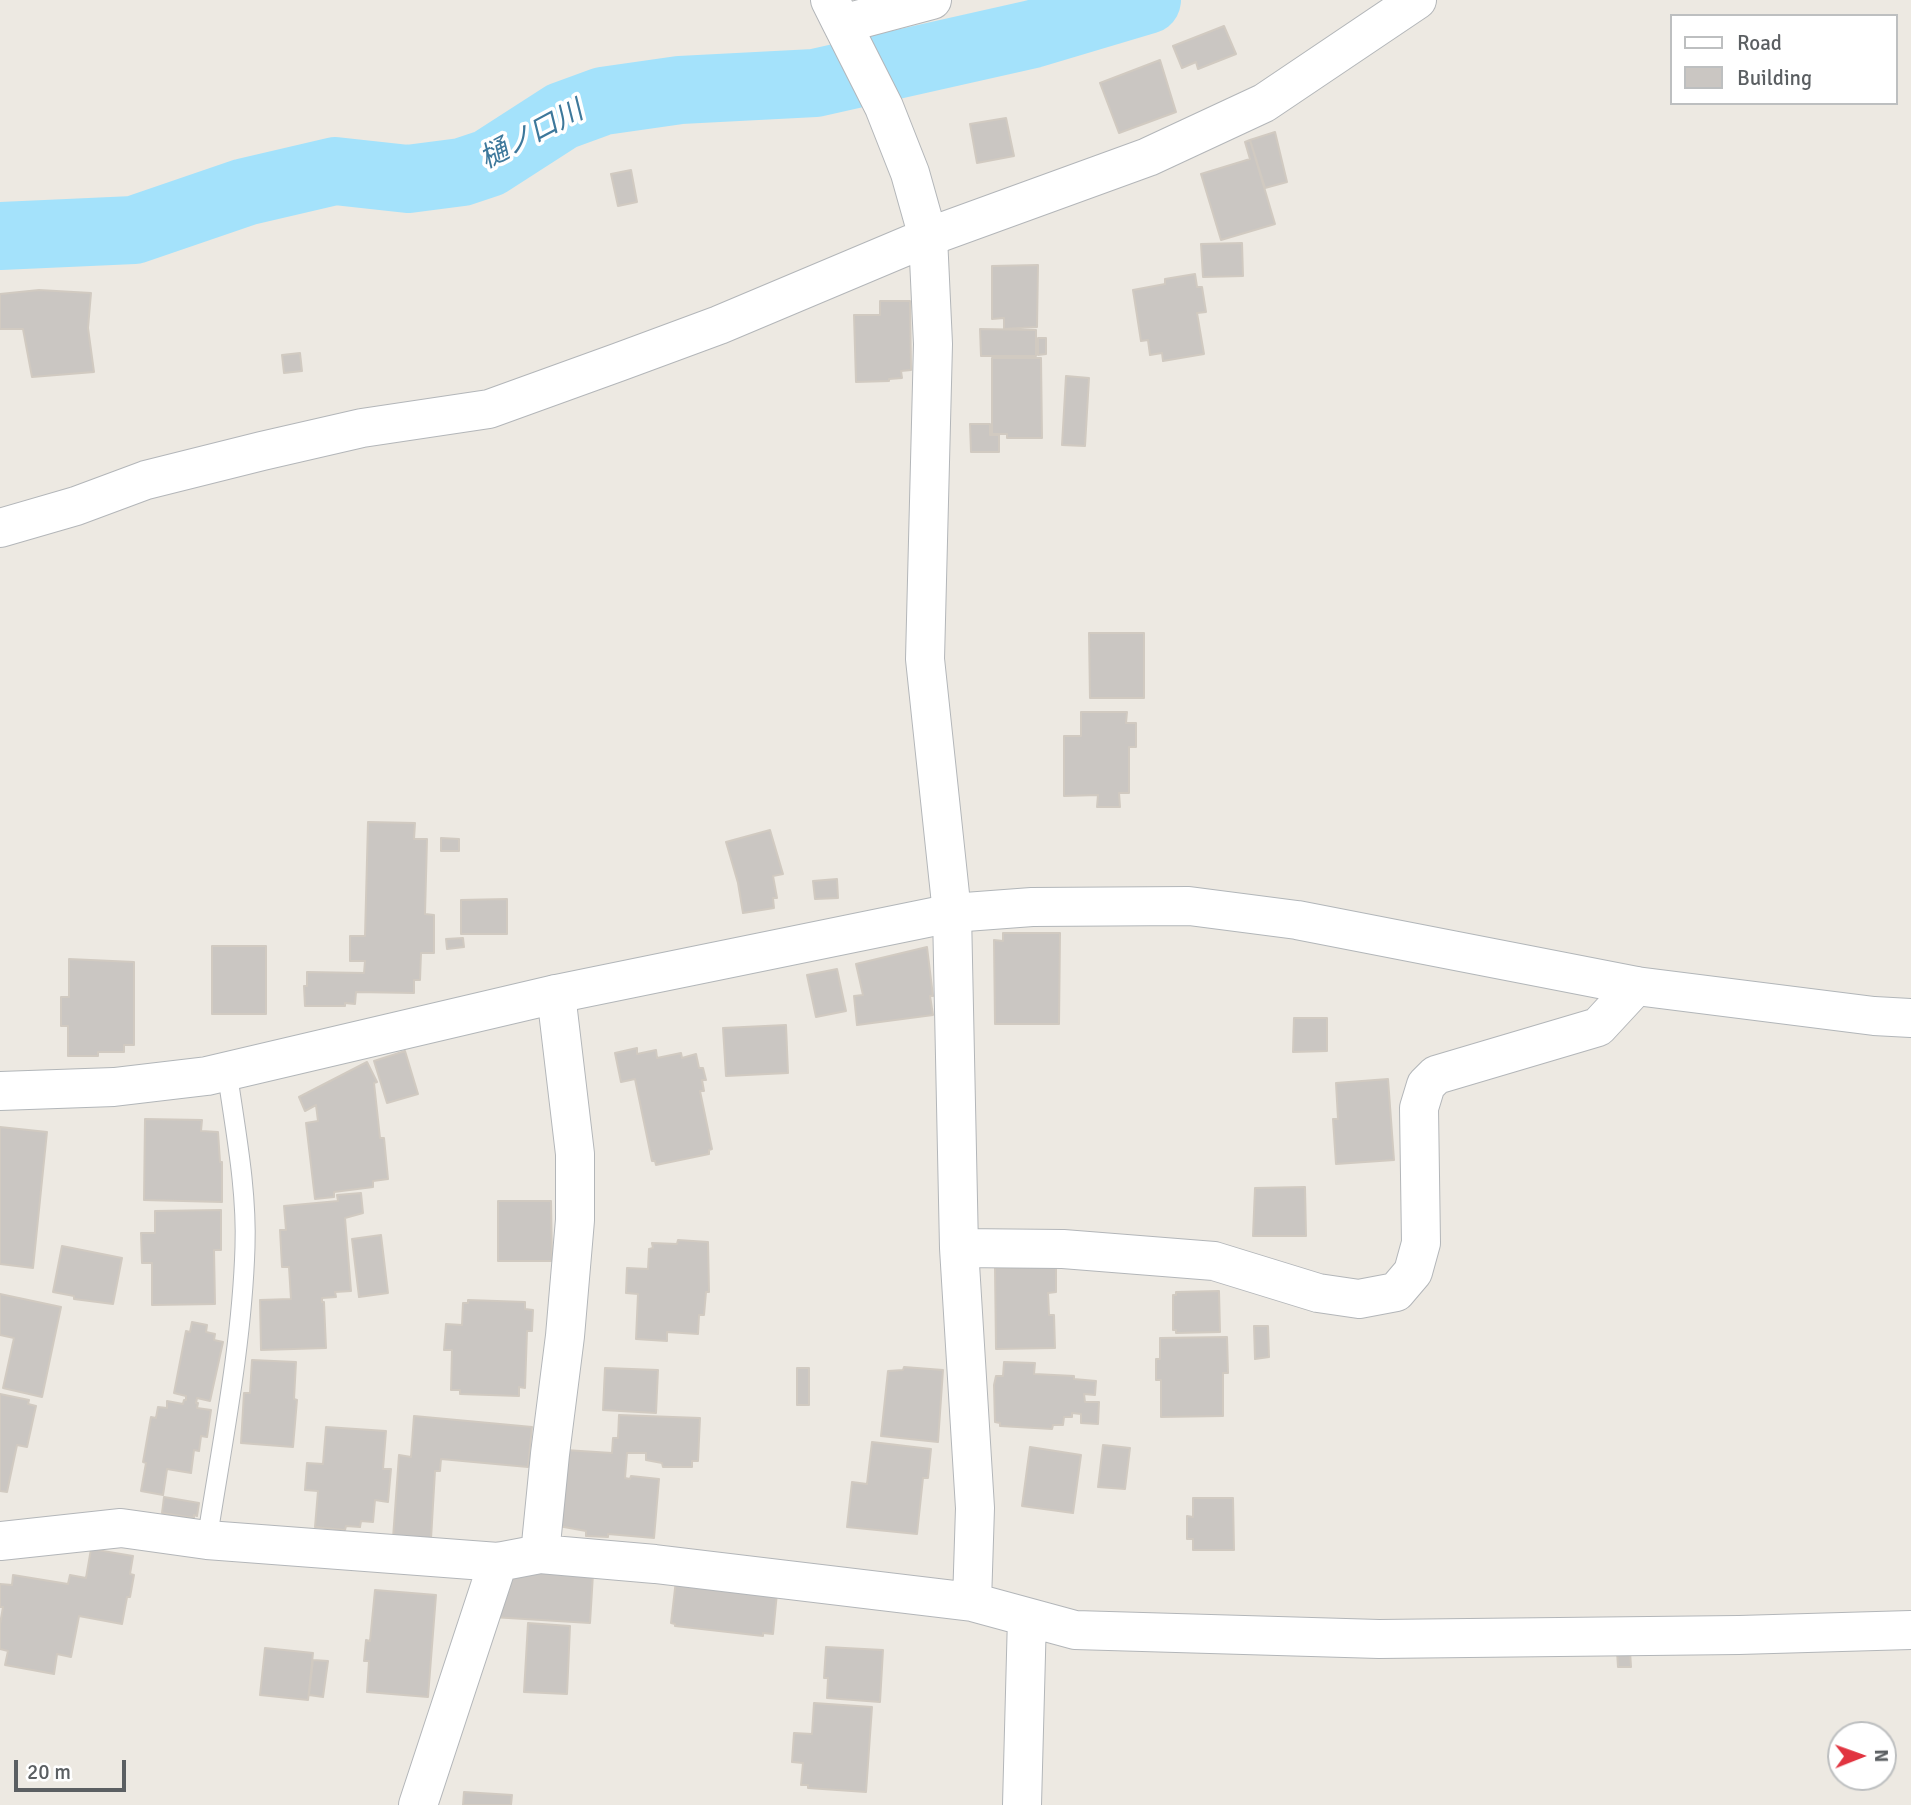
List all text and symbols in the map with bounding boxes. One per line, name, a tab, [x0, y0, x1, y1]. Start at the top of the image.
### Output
legend	[1670, 14, 1897, 105]
text: Road	[1737, 30, 1782, 56]
text: Building	[1737, 65, 1812, 91]
water label: 樋ノ口川	[475, 95, 589, 177]
north arrow	[1827, 1721, 1897, 1791]
scale bar	[18, 1745, 130, 1789]
text: N	[1869, 1749, 1893, 1762]
text: 20 m	[27, 1759, 71, 1785]

